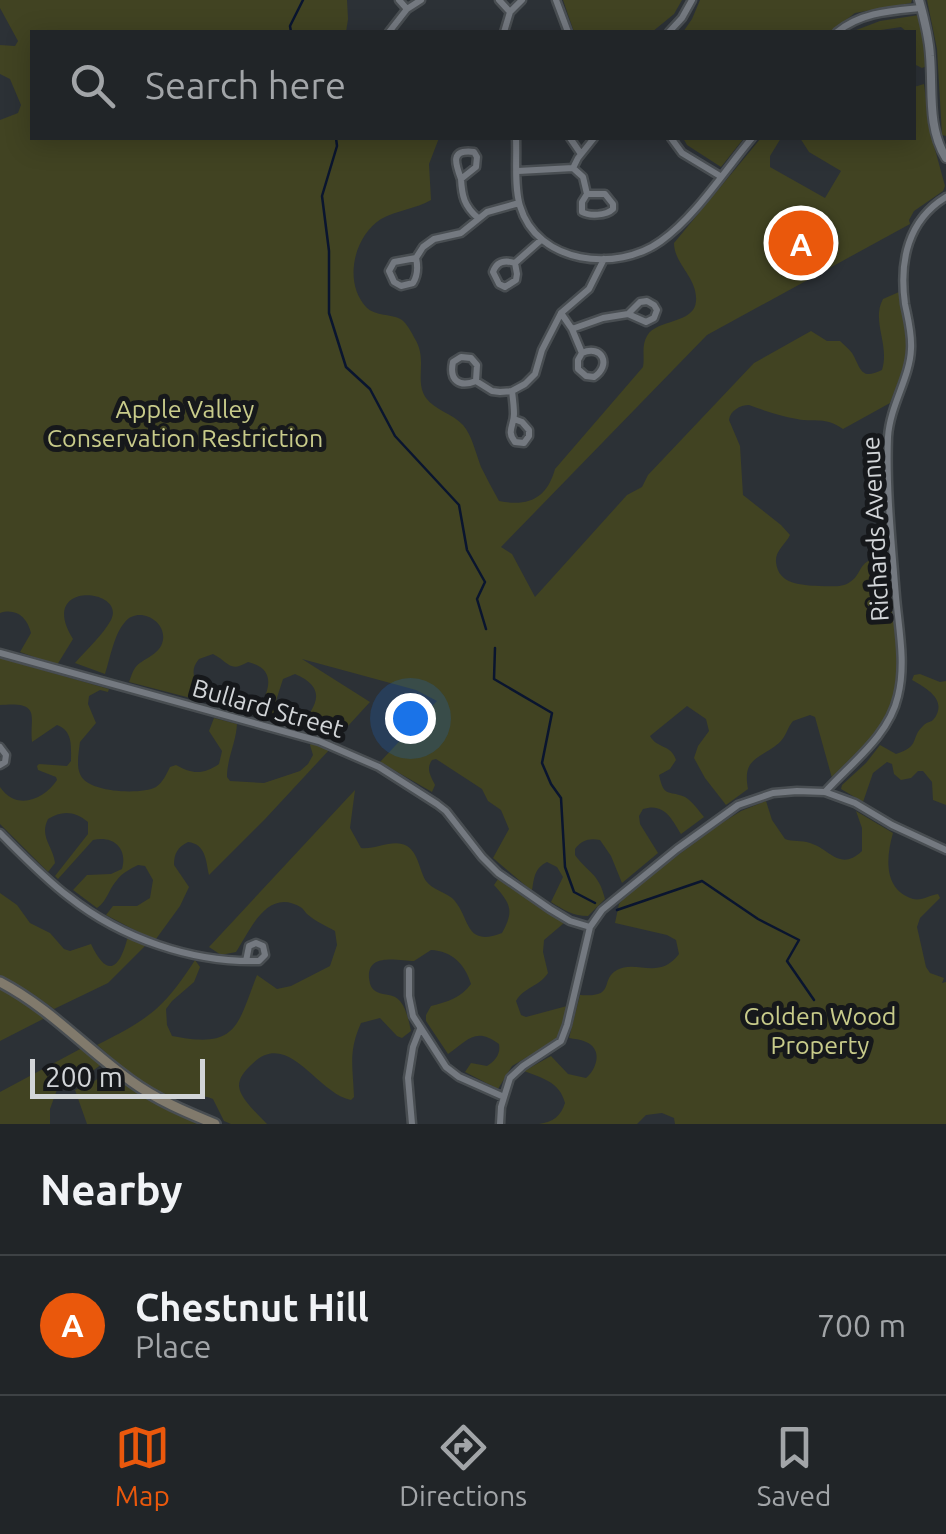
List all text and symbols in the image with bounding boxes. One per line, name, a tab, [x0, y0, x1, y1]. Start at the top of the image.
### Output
search box	[30, 30, 916, 140]
icon: search	[65, 58, 120, 113]
text: Search here	[145, 64, 346, 106]
pin: A	[768, 206, 834, 280]
park label: Apple Valley Conservation Restriction	[47, 395, 323, 452]
street label: Richards Avenue	[856, 436, 894, 622]
street label: Bullard Street	[189, 673, 347, 743]
your location	[385, 693, 436, 744]
park label: Golden Wood Property	[744, 1002, 896, 1059]
scale bar	[30, 1054, 205, 1098]
text: 200 m	[45, 1061, 123, 1092]
text: Nearby	[40, 1166, 183, 1213]
text: Chestnut Hill	[135, 1286, 369, 1328]
text: A	[61, 1307, 84, 1343]
text: 700 m	[817, 1307, 906, 1343]
text: Place	[135, 1328, 211, 1364]
tab: Map	[115, 1420, 170, 1511]
tab: Directions	[399, 1420, 527, 1511]
tab: Saved	[757, 1420, 831, 1511]

